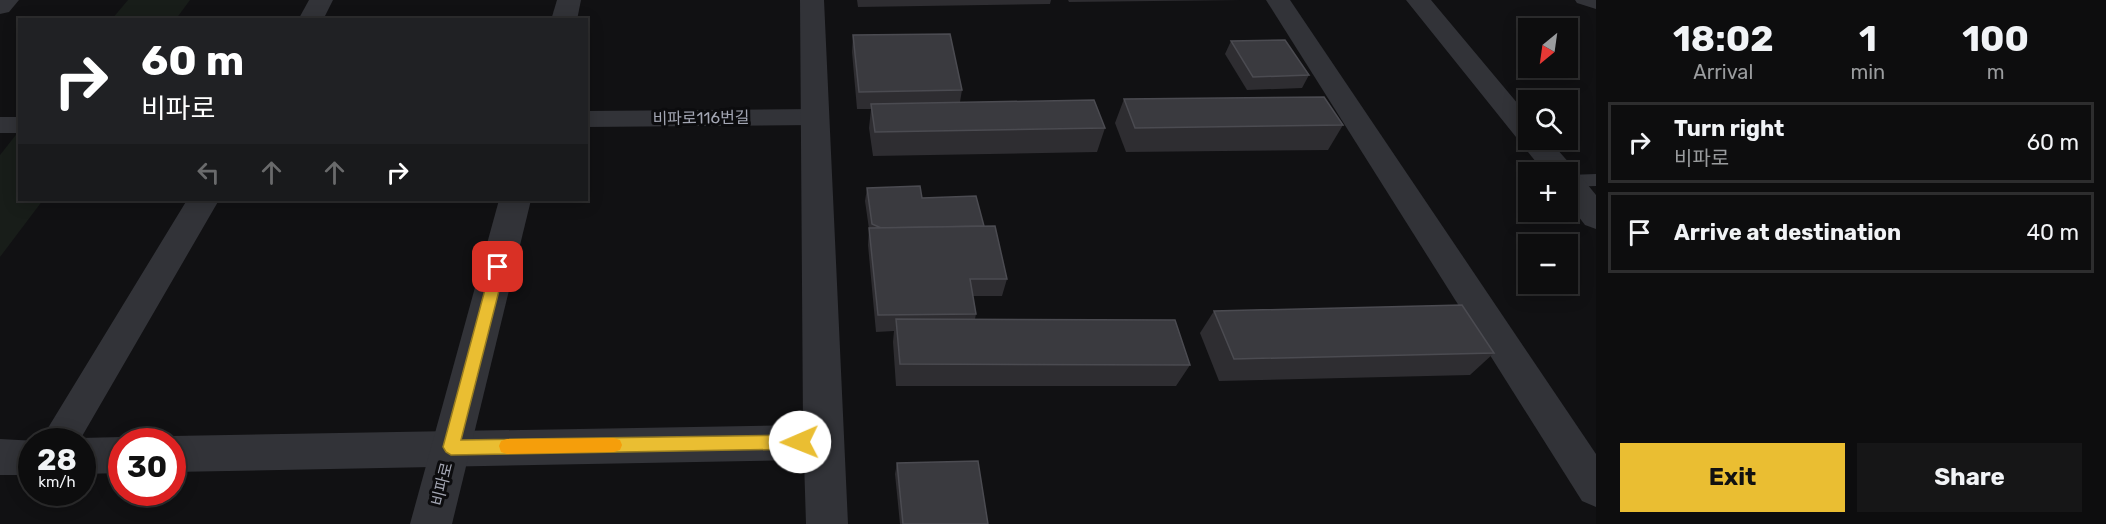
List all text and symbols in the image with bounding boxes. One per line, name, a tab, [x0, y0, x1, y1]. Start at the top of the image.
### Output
text: 18:02	[1673, 17, 1774, 60]
text: 1	[1859, 17, 1877, 60]
text: 100	[1962, 17, 2029, 60]
north arrow	[1518, 18, 1578, 78]
map controls	[1518, 18, 1578, 294]
text: 60 m	[141, 36, 244, 86]
icon: right	[42, 42, 120, 120]
text: Arrival	[1693, 60, 1753, 84]
text: min	[1851, 60, 1885, 84]
text: m	[1987, 60, 2004, 84]
button: search	[1518, 90, 1578, 150]
text: 비파로	[141, 93, 216, 125]
street label: 비파로116번길	[652, 108, 750, 128]
text: Turn right	[1674, 115, 1784, 142]
icon: right	[1623, 126, 1656, 159]
text: 60 m	[2027, 129, 2079, 156]
text: 비파로	[1674, 146, 1729, 170]
icon: left	[192, 156, 225, 189]
icon: ahead	[255, 156, 288, 189]
icon: ahead	[318, 156, 351, 189]
icon: right	[381, 156, 414, 189]
button: +	[1518, 162, 1578, 222]
icon: arrive	[1623, 216, 1656, 249]
text: Arrive at destination	[1674, 219, 1901, 246]
text: 40 m	[2026, 219, 2079, 246]
button: −	[1518, 234, 1578, 294]
pin	[472, 241, 523, 292]
icon: arrive	[481, 250, 514, 283]
position arrow	[768, 410, 832, 474]
speed limit sign: 30	[108, 428, 186, 506]
text: 28	[37, 442, 77, 478]
button: Exit	[1620, 443, 1845, 512]
button: Share	[1857, 443, 2082, 512]
street label: 비파로	[427, 460, 457, 508]
text: km/h	[38, 473, 76, 491]

